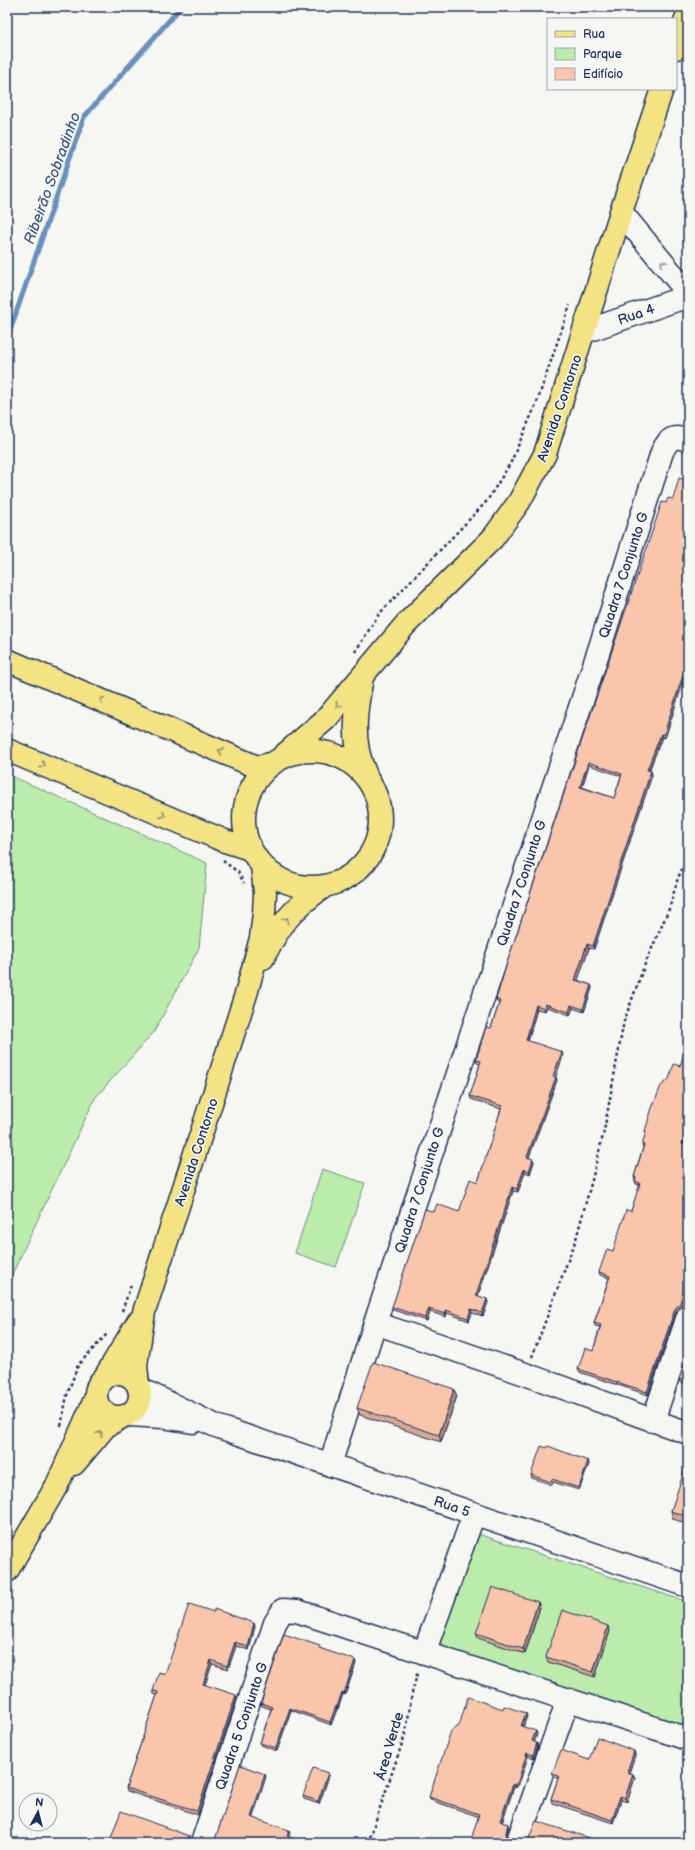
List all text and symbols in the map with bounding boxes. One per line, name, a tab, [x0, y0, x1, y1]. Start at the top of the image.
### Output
legend	[547, 18, 677, 90]
text: Rua	[583, 27, 605, 42]
text: Parque	[583, 47, 622, 62]
text: Edifício	[583, 67, 623, 82]
water label: Ribeirão Sobradinho	[20, 110, 85, 247]
one-way arrow	[661, 260, 668, 267]
street label: Rua 4	[615, 300, 657, 329]
street label: Avenida Contorno	[533, 352, 586, 464]
street label: Quadra 7 Conjunto G	[595, 510, 652, 640]
one-way arrow	[98, 697, 105, 705]
one-way arrow	[336, 701, 343, 708]
one-way arrow	[218, 748, 225, 756]
one-way arrow	[39, 760, 46, 768]
one-way arrow	[158, 810, 166, 818]
street label: Quadra 7 Conjunto G	[493, 818, 550, 948]
one-way arrow	[281, 917, 288, 924]
street label: Avenida Contorno	[171, 1096, 222, 1208]
street label: Quadra 7 Conjunto G	[391, 1125, 448, 1255]
one-way arrow	[95, 1431, 102, 1439]
street label: Rua 5	[431, 1492, 472, 1521]
street label: Quadra 5 Conjunto G	[212, 1660, 271, 1792]
street label: Área Verde	[371, 1710, 407, 1782]
north arrow	[18, 1792, 58, 1832]
text: N	[34, 1796, 44, 1810]

